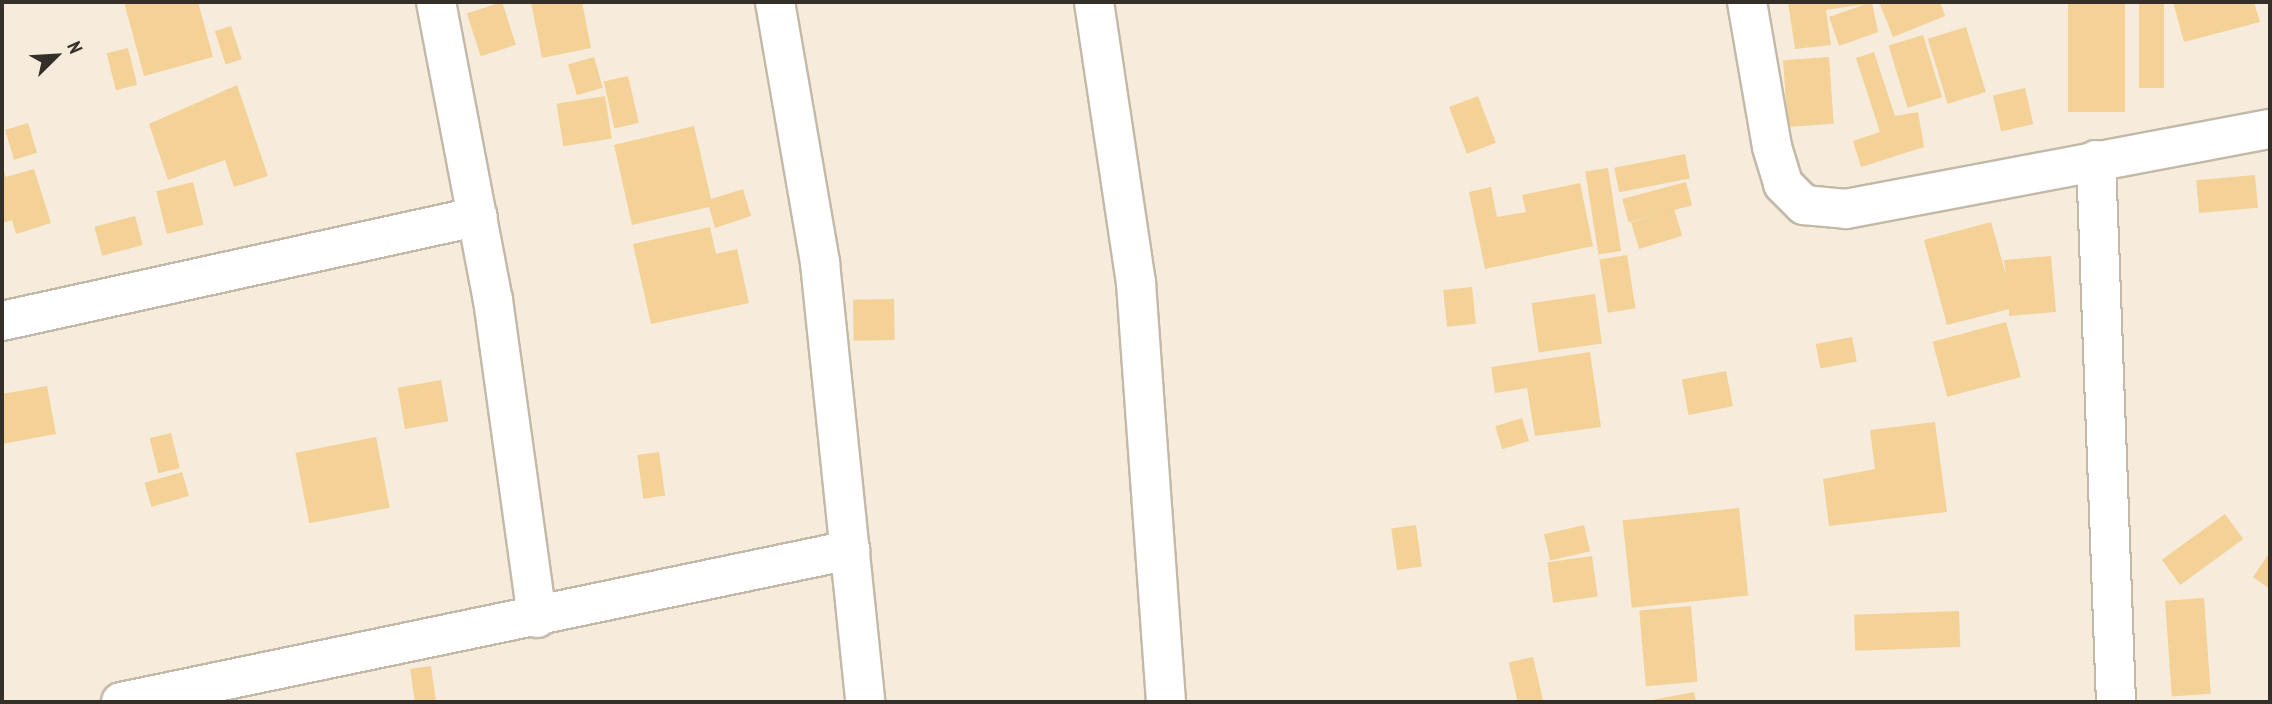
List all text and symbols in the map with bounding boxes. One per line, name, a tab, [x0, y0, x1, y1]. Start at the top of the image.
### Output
north arrow	[21, 21, 91, 91]
text: N	[62, 38, 88, 57]

